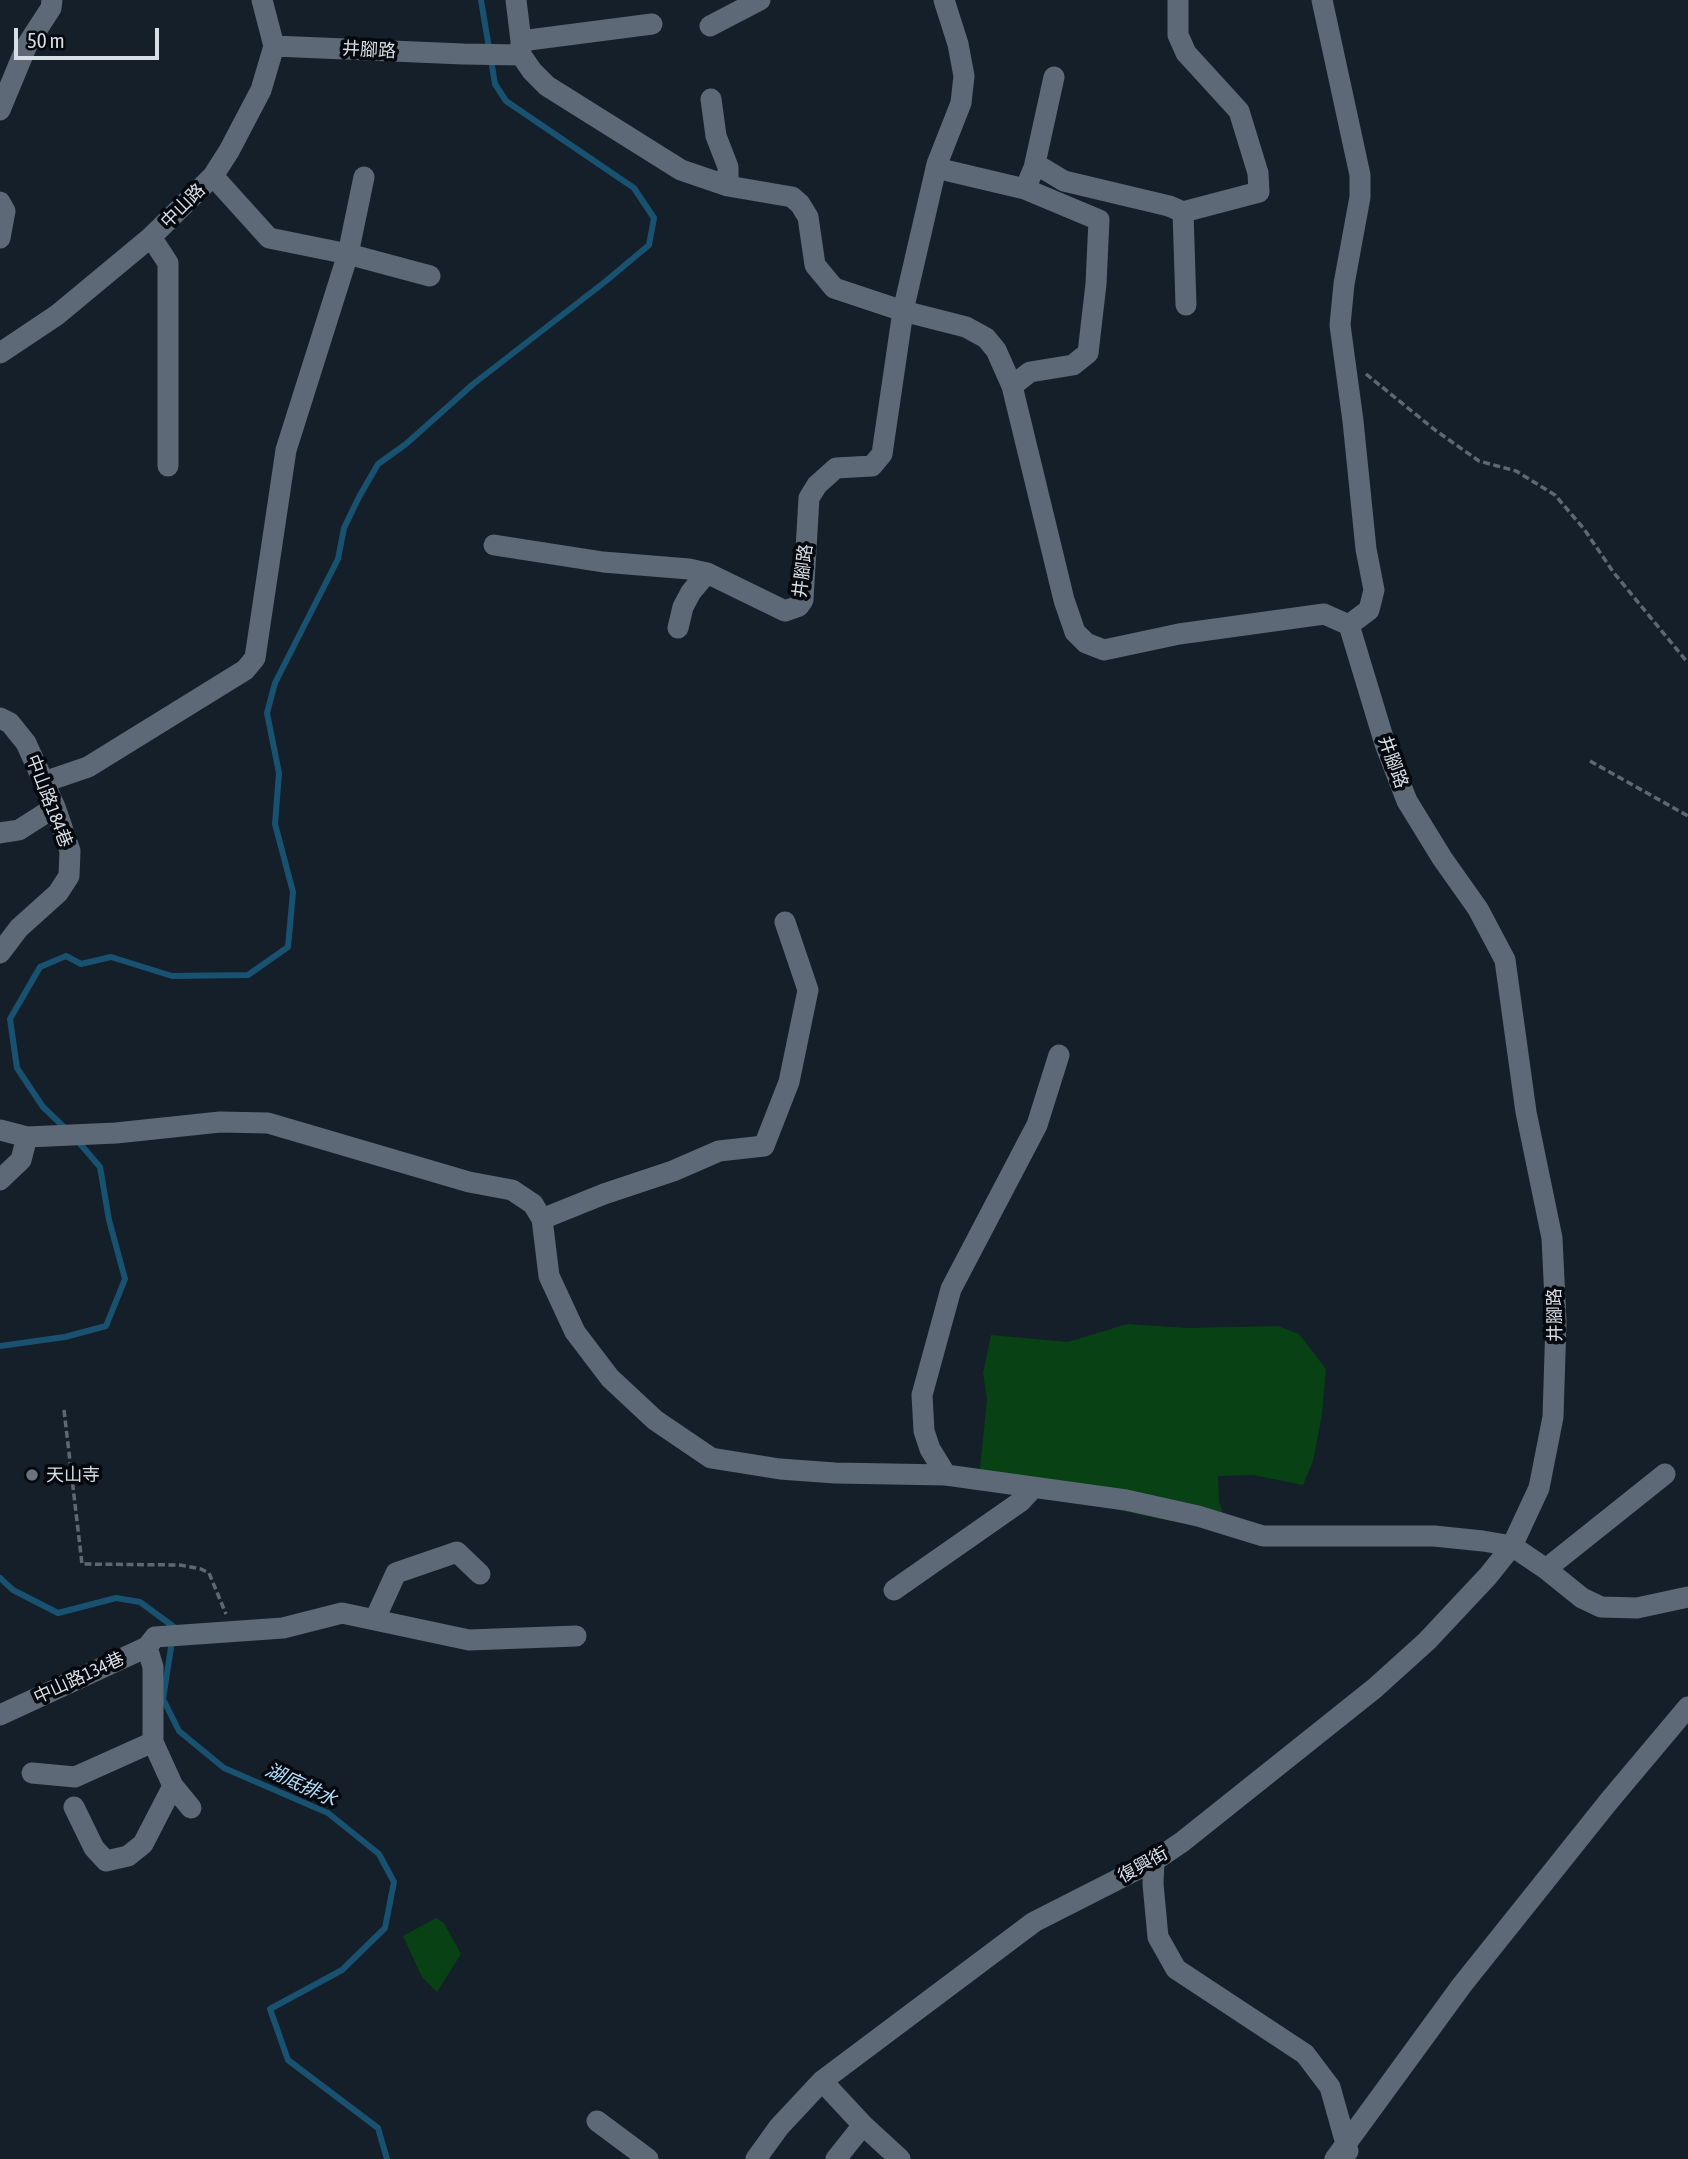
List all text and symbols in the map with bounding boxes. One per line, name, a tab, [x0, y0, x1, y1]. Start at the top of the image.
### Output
scale bar	[18, 14, 163, 58]
text: 50 m	[27, 28, 65, 52]
street label: 井腳路	[341, 38, 397, 62]
street label: 中山路	[156, 179, 210, 233]
street label: 井腳路	[789, 543, 817, 599]
street label: 井腳路	[1374, 733, 1412, 791]
street label: 中山路184巷	[21, 752, 77, 850]
street label: 井腳路	[1544, 1288, 1566, 1342]
place label: 天山寺	[46, 1464, 100, 1486]
marker: 天山寺	[24, 1467, 40, 1483]
street label: 中山路134巷	[30, 1648, 128, 1708]
water label: 湖底排水	[262, 1759, 340, 1811]
street label: 復興街	[1114, 1842, 1172, 1888]

